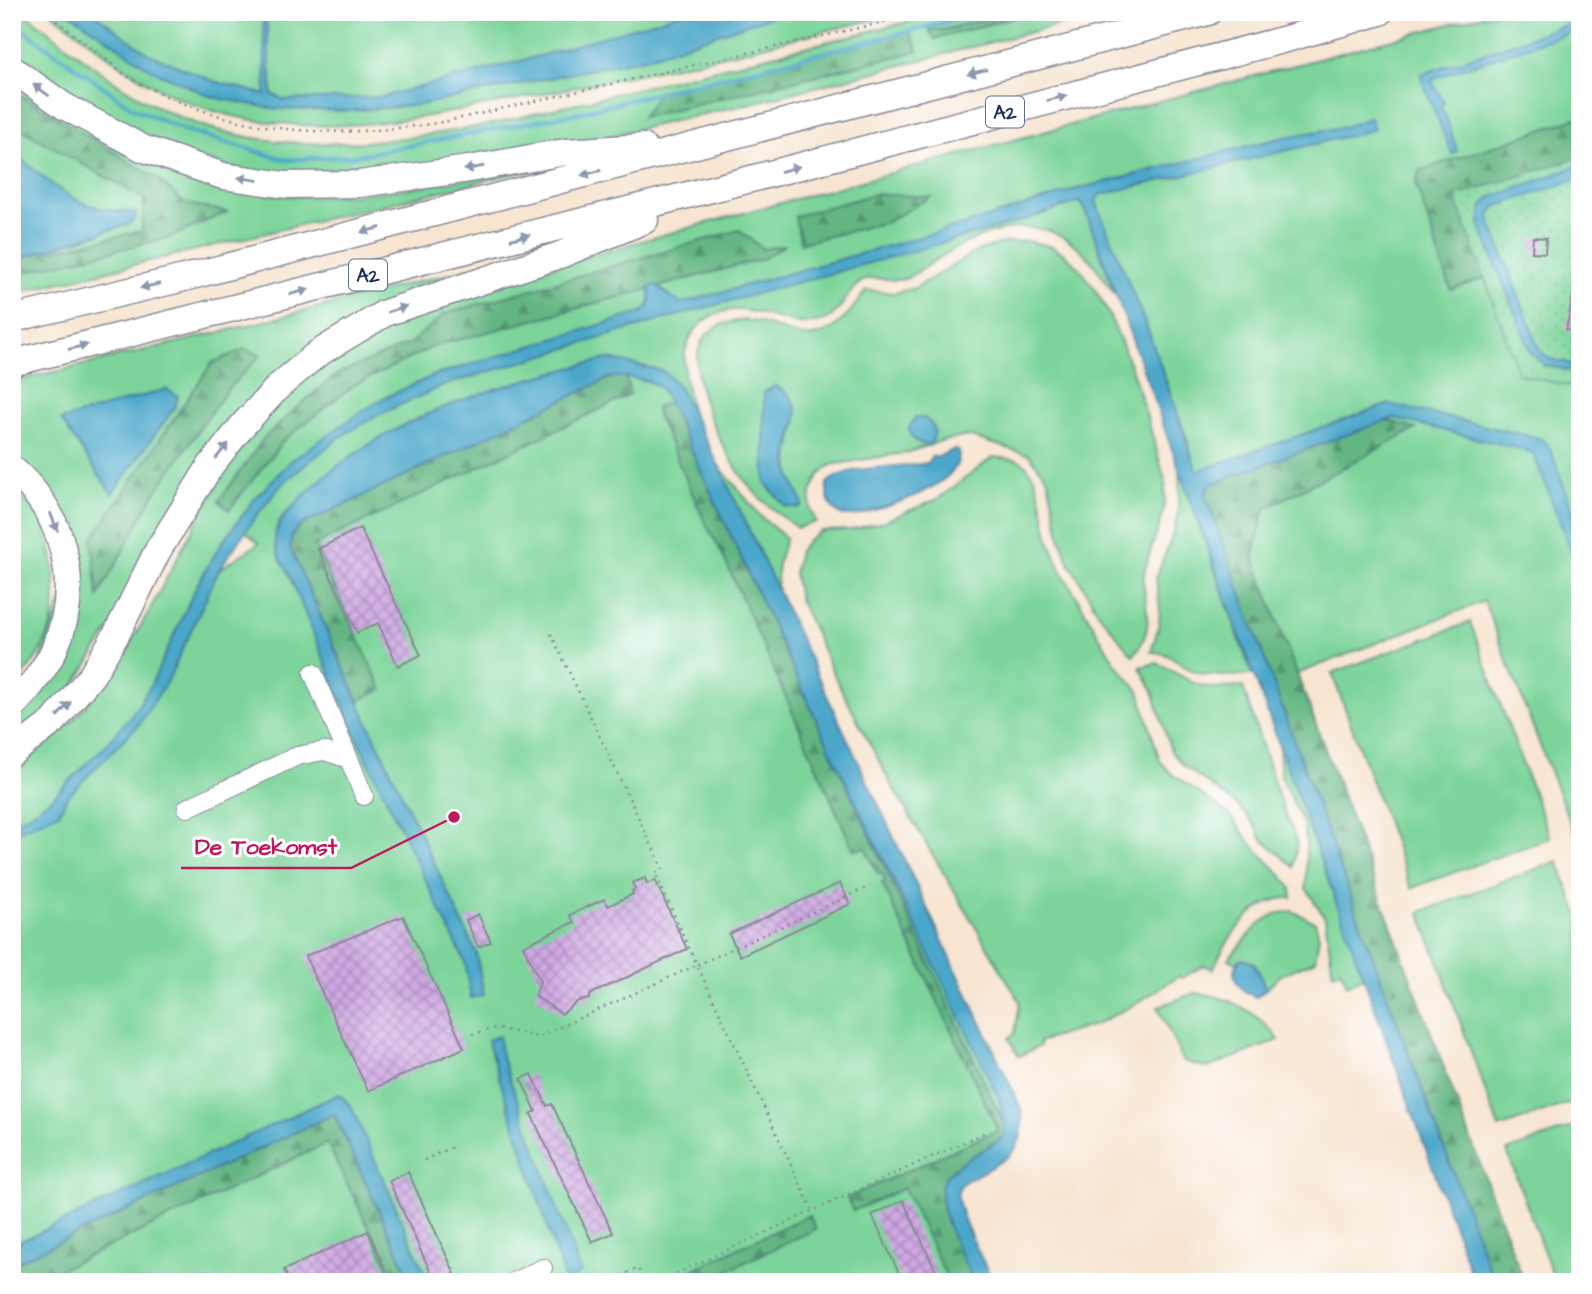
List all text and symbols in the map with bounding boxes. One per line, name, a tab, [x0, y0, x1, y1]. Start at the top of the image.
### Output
one-way arrow	[966, 67, 988, 78]
one-way arrow	[32, 83, 50, 97]
one-way arrow	[1046, 92, 1068, 103]
road number: A2	[986, 96, 1024, 128]
one-way arrow	[463, 163, 485, 174]
one-way arrow	[779, 163, 801, 174]
one-way arrow	[580, 168, 602, 179]
one-way arrow	[237, 174, 259, 185]
one-way arrow	[359, 225, 381, 236]
one-way arrow	[509, 231, 531, 242]
road number: A2	[349, 260, 387, 290]
one-way arrow	[139, 281, 161, 292]
one-way arrow	[288, 286, 310, 297]
one-way arrow	[386, 303, 407, 314]
one-way arrow	[68, 341, 90, 352]
one-way arrow	[215, 442, 230, 460]
one-way arrow	[48, 512, 59, 533]
one-way arrow	[56, 701, 72, 718]
callout: De Toekomst	[181, 824, 351, 868]
text: De Toekomst	[195, 831, 338, 863]

